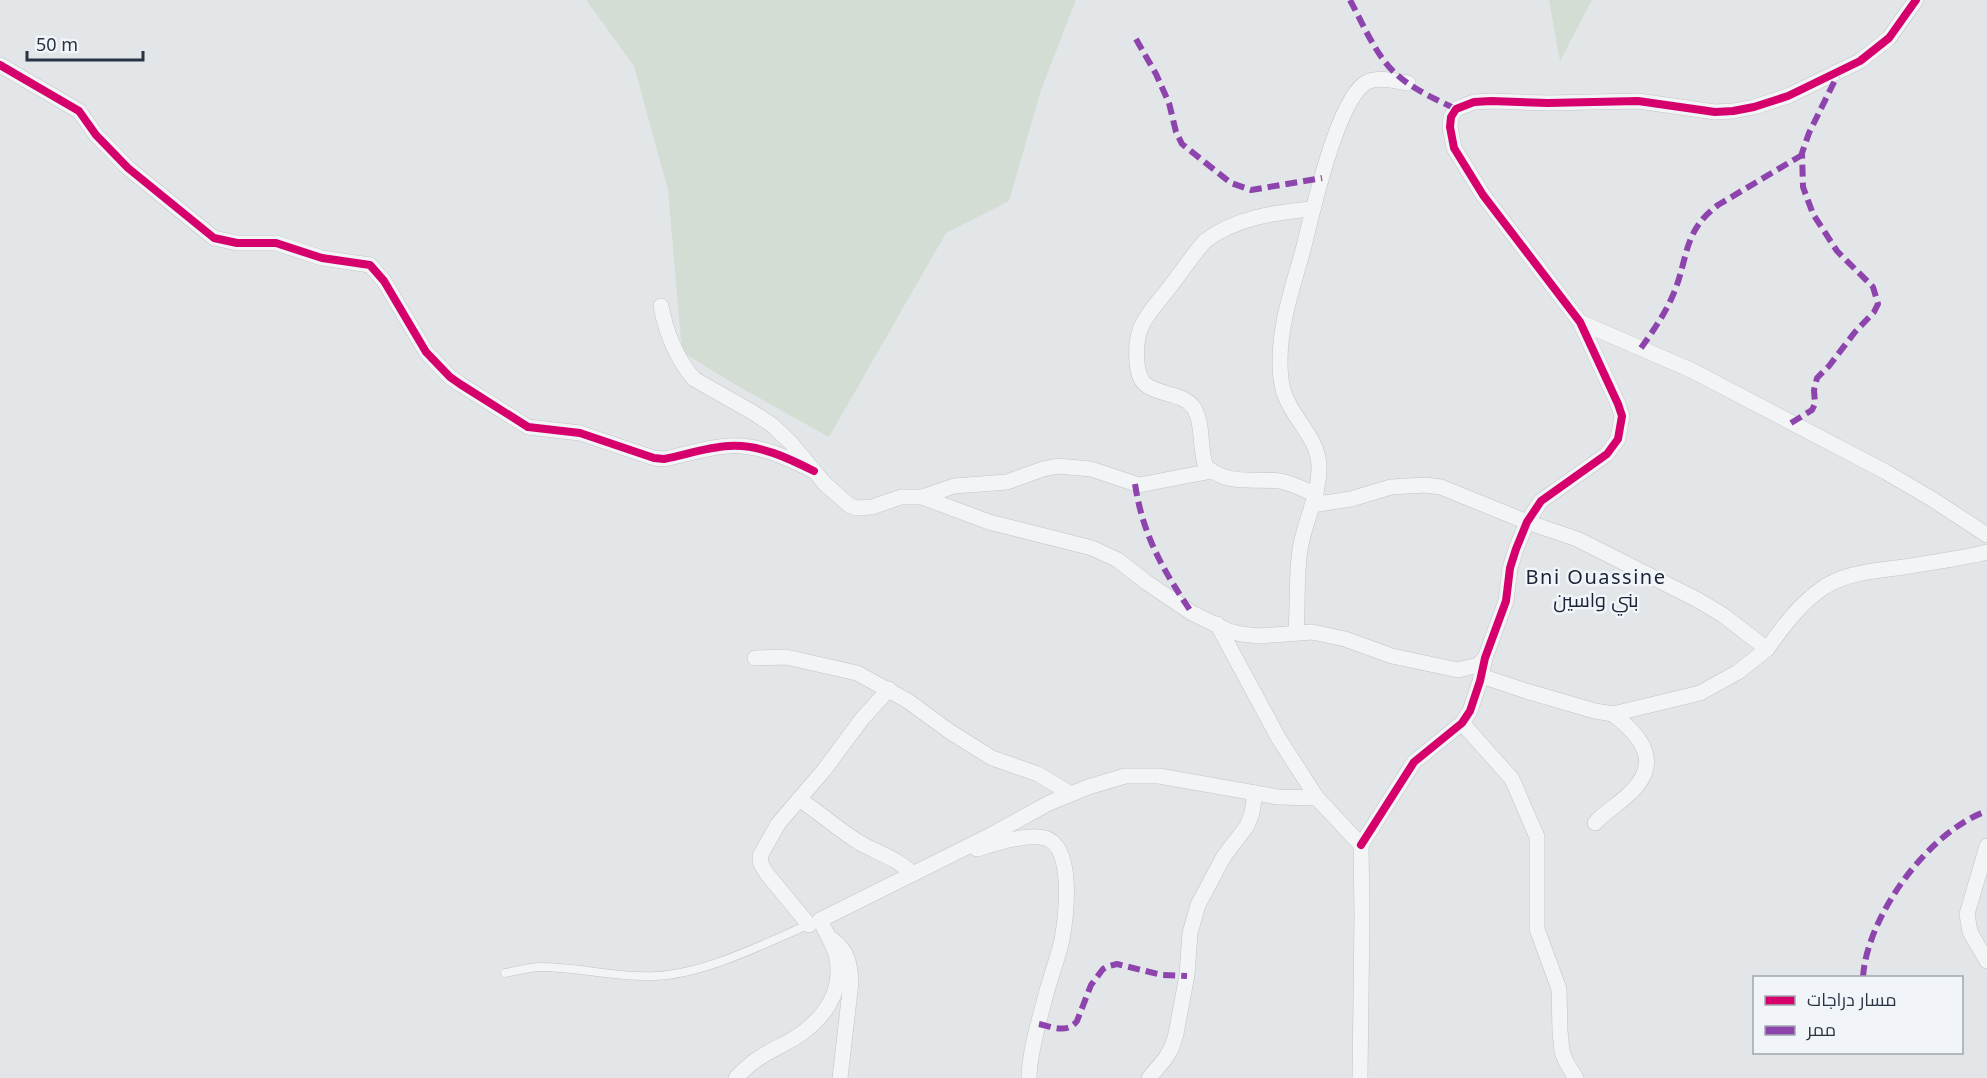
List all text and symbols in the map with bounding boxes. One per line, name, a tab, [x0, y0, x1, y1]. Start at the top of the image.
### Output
scale bar	[27, 24, 142, 62]
text: 50 m	[36, 32, 78, 56]
district label: Bni Ouassine بني واسين	[1526, 563, 1666, 616]
legend	[1753, 976, 1963, 1054]
text: مسار دراجات	[1807, 987, 1897, 1011]
text: ممر	[1806, 1017, 1836, 1041]

